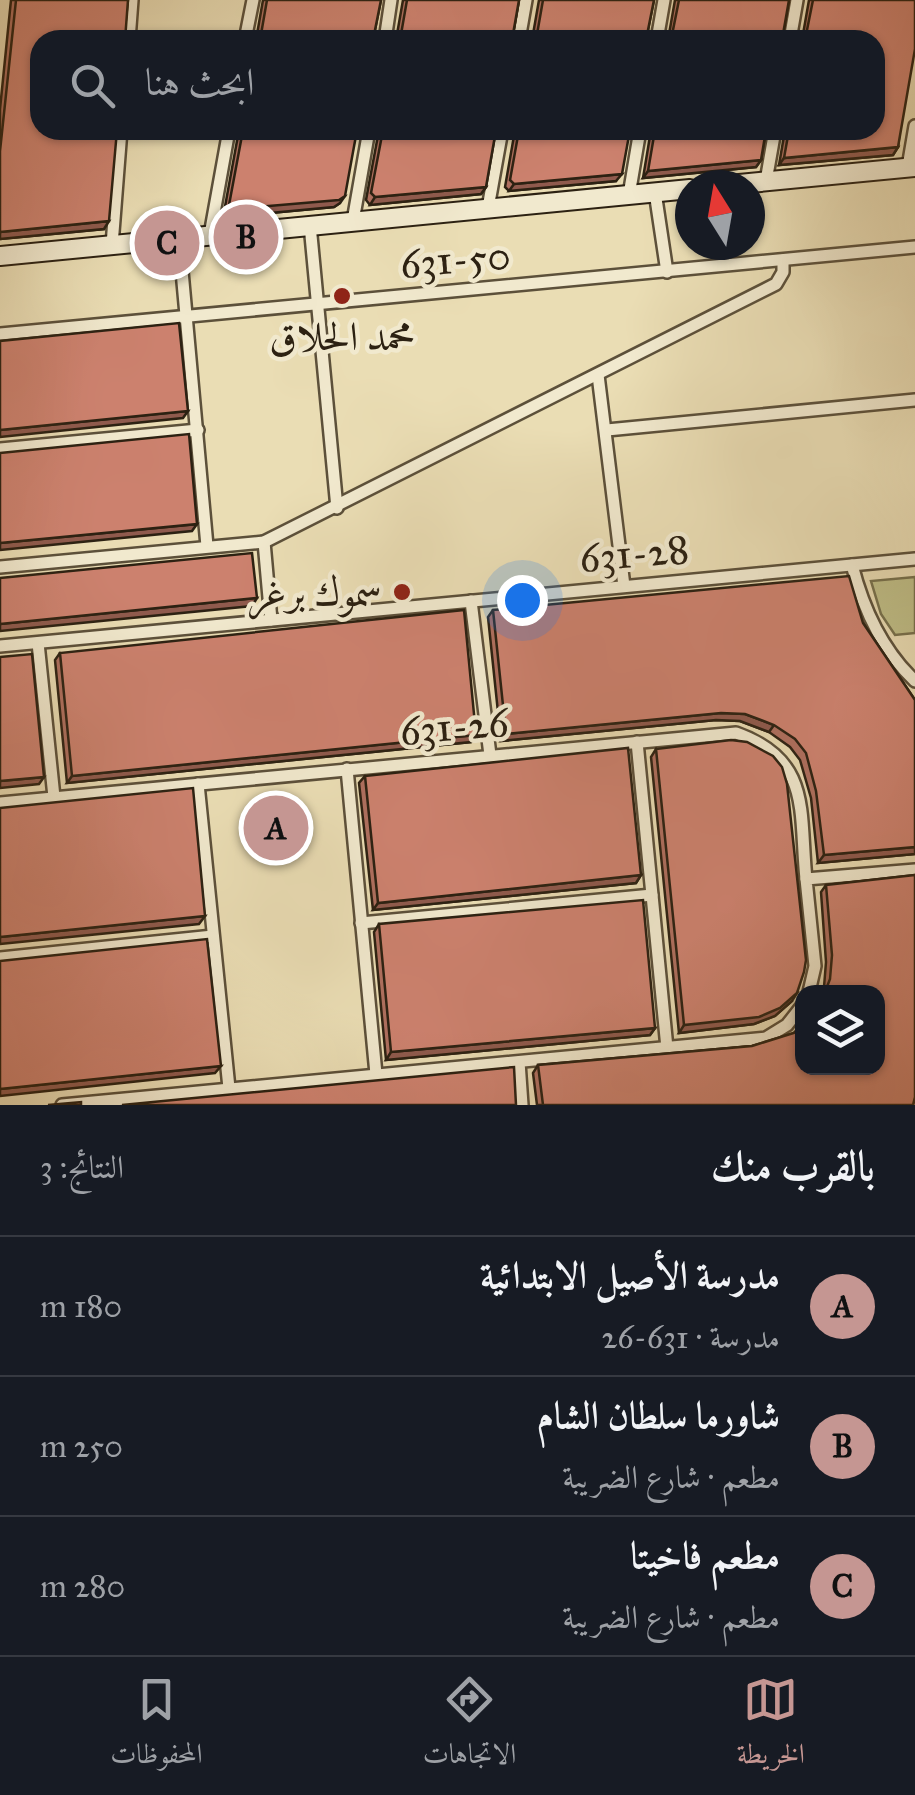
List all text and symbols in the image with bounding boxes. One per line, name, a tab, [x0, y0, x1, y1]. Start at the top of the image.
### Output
search box	[30, 30, 885, 140]
icon: search	[65, 58, 120, 113]
text: ابحث هنا	[145, 59, 255, 105]
north arrow	[675, 170, 765, 260]
pin: B	[214, 200, 278, 274]
pin: C	[134, 206, 200, 280]
street label: 631-50	[398, 230, 512, 289]
marker: محمد الحلاق	[331, 285, 353, 307]
place label: محمد الحلاق	[269, 312, 415, 361]
street label: 631-28	[577, 524, 691, 583]
place label: سموك برغر	[248, 568, 382, 620]
your location	[497, 575, 548, 626]
marker: سموك برغر	[391, 581, 413, 603]
street label: 631-26	[398, 697, 512, 756]
pin: A	[244, 790, 308, 866]
map controls	[795, 985, 885, 1075]
button: layers	[795, 985, 885, 1075]
text: بالقرب منك	[711, 1140, 875, 1192]
text: النتائج: 3	[40, 1148, 124, 1187]
text: مدرسة الأصيل الابتدائية	[480, 1252, 780, 1298]
text: 180 m	[40, 1287, 122, 1326]
text: A	[832, 1287, 853, 1326]
text: مدرسة · 631-26	[601, 1318, 780, 1357]
text: شاورما سلطان الشام	[537, 1392, 780, 1438]
text: 250 m	[40, 1427, 123, 1466]
text: B	[832, 1427, 853, 1466]
text: مطعم · شارع الضريبة	[562, 1458, 780, 1497]
text: مطعم فاخيتا	[630, 1532, 780, 1578]
text: 280 m	[40, 1567, 125, 1606]
text: C	[832, 1567, 853, 1606]
text: مطعم · شارع الضريبة	[562, 1598, 780, 1637]
tab: المحفوظات	[110, 1672, 202, 1781]
tab: الاتجاهات	[423, 1672, 516, 1781]
tab: الخريطة	[737, 1672, 805, 1781]

